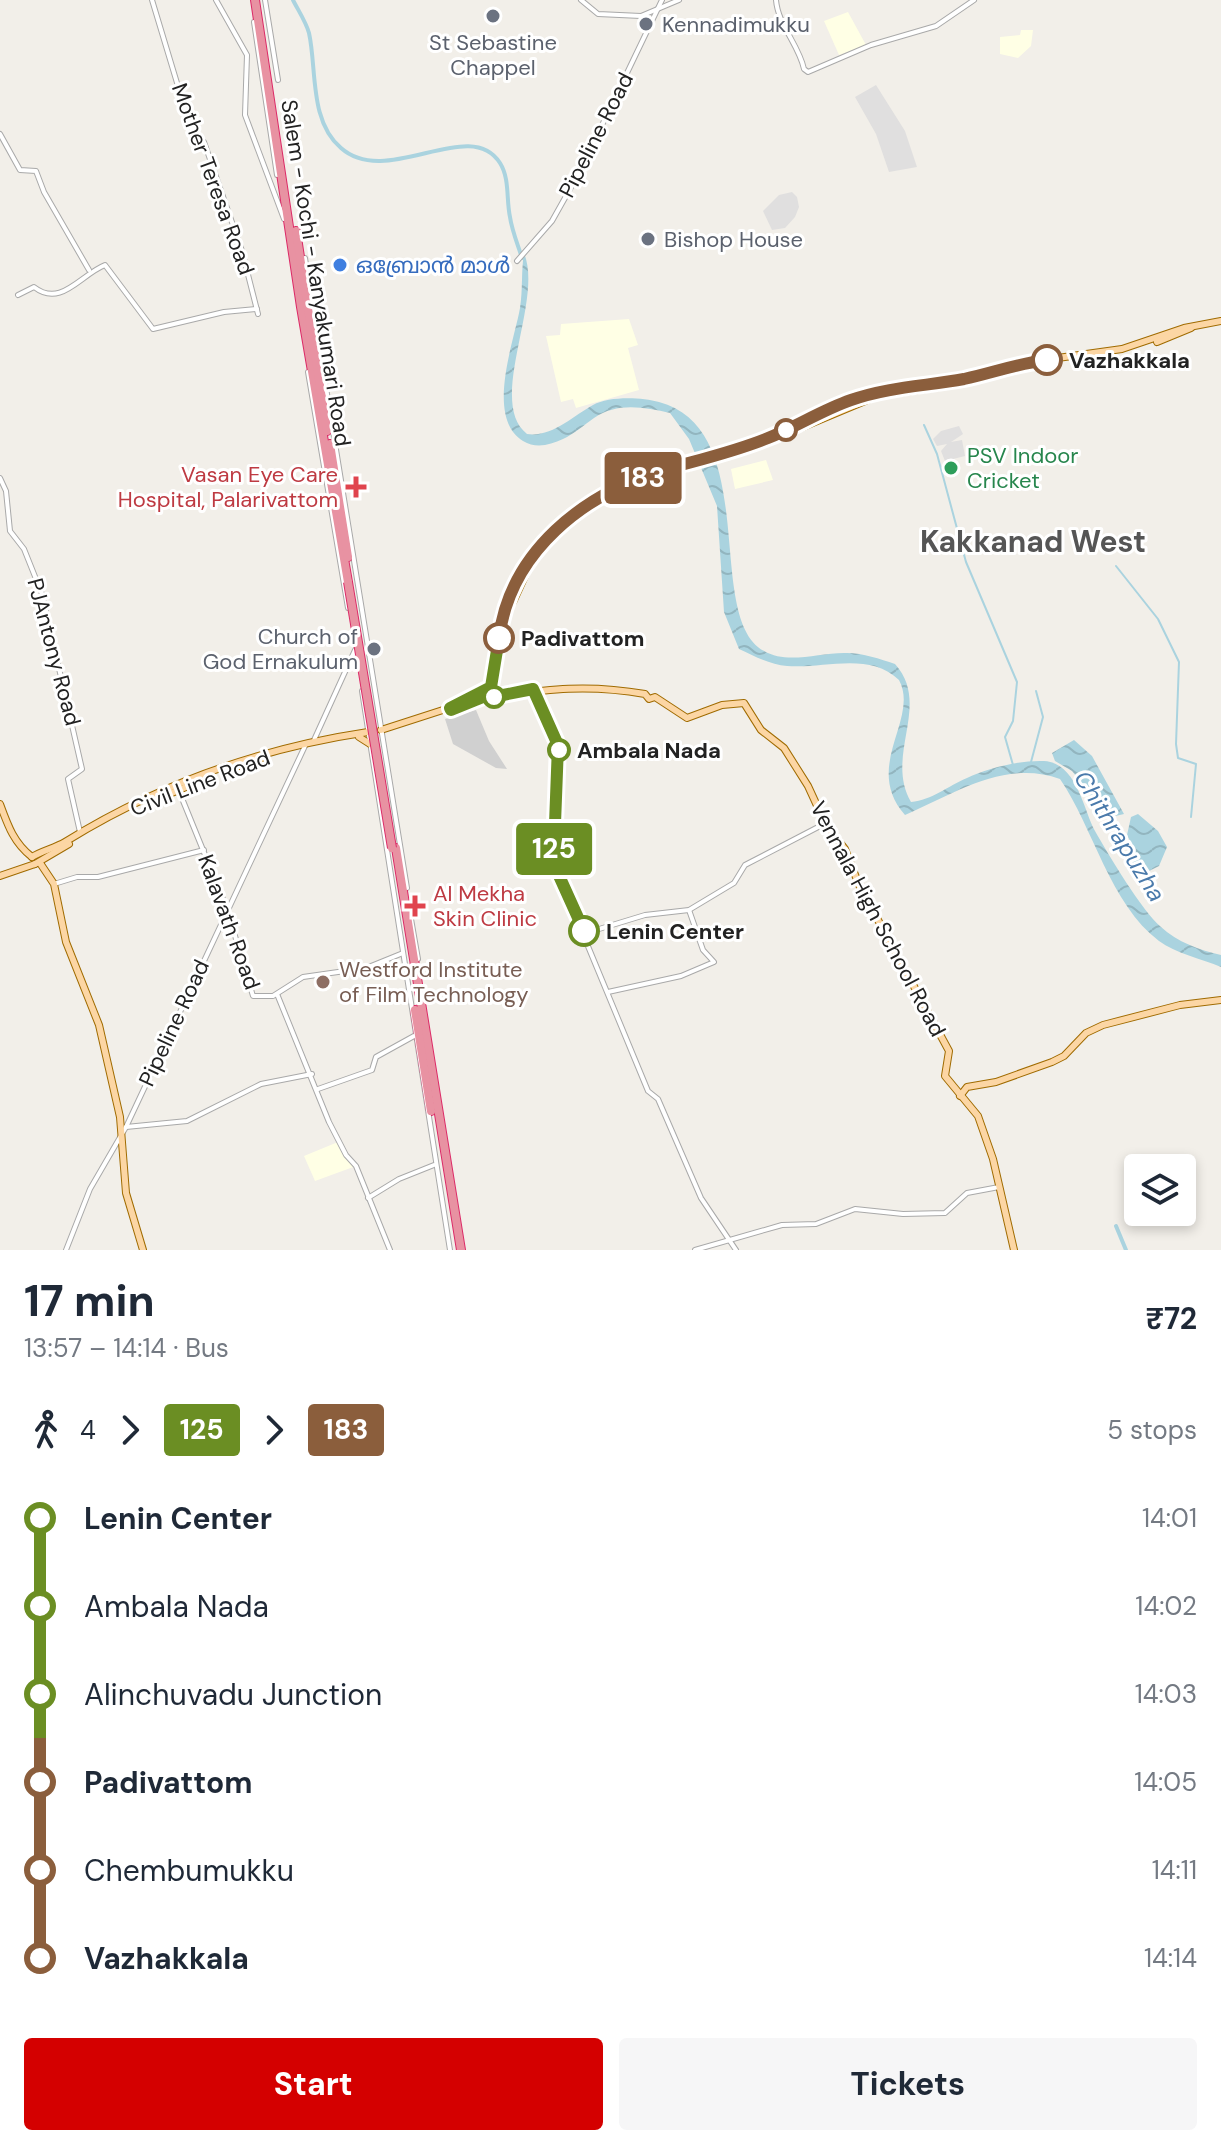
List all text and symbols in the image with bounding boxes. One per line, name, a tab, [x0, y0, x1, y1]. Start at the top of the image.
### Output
marker: St Sebastine Chappel	[484, 7, 502, 25]
place label: Kennadimukku	[662, 10, 810, 39]
marker: Kennadimukku	[637, 15, 655, 33]
place label: St Sebastine Chappel	[429, 28, 557, 82]
street label: Pipeline Road	[552, 68, 640, 202]
street label: Mother Teresa Road	[165, 79, 261, 279]
street label: Salem - Kochi - Kanyakumari Road	[274, 98, 358, 448]
place label: Bishop House	[664, 225, 803, 254]
marker: Bishop House	[639, 230, 657, 248]
place label: ഒബ്രോൻ മാൾ	[356, 251, 510, 280]
marker: ഒബ്രോൻ മാൾ	[331, 256, 349, 274]
marker: Vazhakkala	[1032, 345, 1062, 375]
place label: Vazhakkala	[1069, 346, 1190, 375]
unlabelled marker	[775, 419, 797, 441]
place label: PSV Indoor Cricket	[967, 441, 1078, 495]
line badge: 183	[597, 452, 689, 504]
text: 183	[621, 459, 665, 496]
marker: PSV Indoor Cricket	[942, 459, 960, 477]
place label: Vasan Eye Care Hospital, Palarivattom	[118, 460, 338, 514]
marker: Vasan Eye Care Hospital, Palarivattom	[345, 476, 367, 498]
district label: Kakkanad West	[920, 522, 1146, 561]
street label: PJAntony Road	[20, 575, 88, 729]
place label: Church of God Ernakulum	[203, 622, 358, 676]
marker: Padivattom	[484, 623, 514, 653]
place label: Padivattom	[521, 624, 645, 653]
marker: Church of God Ernakulum	[365, 640, 383, 658]
unlabelled marker	[483, 686, 505, 708]
place label: Ambala Nada	[577, 736, 721, 765]
marker: Ambala Nada	[548, 739, 570, 761]
street label: Civil Line Road	[126, 743, 274, 823]
water label: Chithrapuzha	[1067, 765, 1173, 907]
street label: Vennala High School Road	[803, 796, 953, 1042]
line badge: 125	[508, 823, 600, 875]
text: 125	[532, 830, 576, 867]
street label: Kalavath Road	[191, 850, 267, 994]
place label: Al Mekha Skin Clinic	[433, 879, 537, 933]
marker: Al Mekha Skin Clinic	[404, 895, 426, 917]
marker: Lenin Center	[569, 916, 599, 946]
place label: Lenin Center	[606, 917, 744, 946]
street label: Pipeline Road	[132, 955, 216, 1091]
place label: Westford Institute of Film Technology	[339, 955, 529, 1009]
marker: Westford Institute of Film Technology	[314, 973, 332, 991]
map controls	[1124, 1154, 1196, 1226]
button: layers	[1124, 1154, 1196, 1226]
text: 17 min	[24, 1272, 155, 1330]
text: ₹72	[1145, 1299, 1197, 1338]
text: 13:57 – 14:14 · Bus	[24, 1331, 229, 1365]
icon: walk	[24, 1408, 68, 1452]
icon: forward	[108, 1408, 152, 1452]
icon: forward	[252, 1408, 296, 1452]
text: 125	[180, 1411, 224, 1448]
text: 183	[324, 1411, 368, 1448]
text: 4	[80, 1413, 96, 1447]
text: 5 stops	[1107, 1413, 1197, 1447]
text: Lenin Center	[84, 1499, 272, 1538]
text: 14:01	[1142, 1501, 1197, 1535]
text: Ambala Nada	[84, 1587, 269, 1626]
text: 14:02	[1135, 1589, 1197, 1623]
text: Alinchuvadu Junction	[84, 1675, 382, 1714]
text: 14:03	[1135, 1677, 1197, 1711]
text: Padivattom	[84, 1763, 252, 1802]
text: 14:05	[1134, 1765, 1197, 1799]
text: Chembumukku	[84, 1851, 294, 1890]
text: 14:11	[1152, 1853, 1197, 1887]
text: Vazhakkala	[84, 1939, 249, 1978]
text: 14:14	[1144, 1941, 1197, 1975]
button: Start	[24, 2038, 603, 2130]
button: Tickets	[619, 2038, 1197, 2130]

